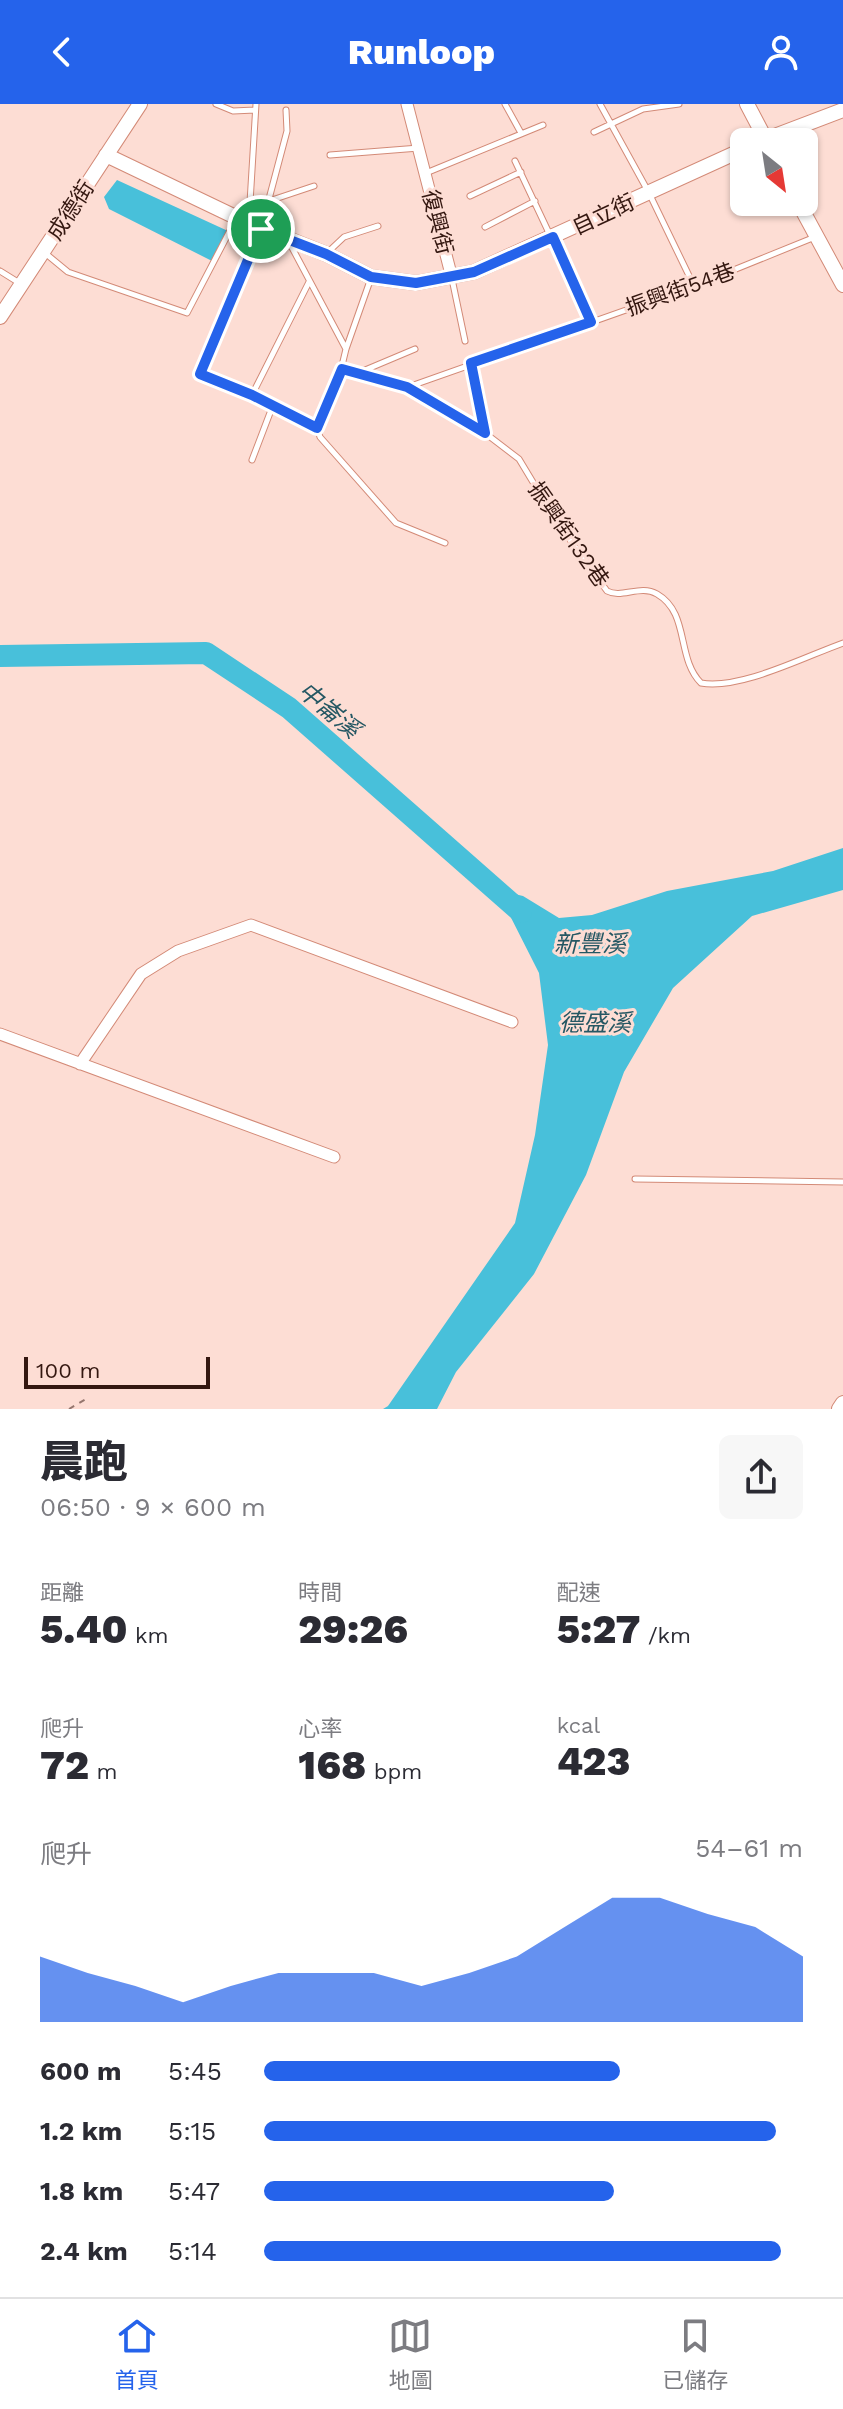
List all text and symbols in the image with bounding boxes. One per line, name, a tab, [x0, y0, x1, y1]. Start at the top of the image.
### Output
icon: back	[40, 30, 84, 74]
icon: person	[759, 30, 803, 74]
text: Runloop	[348, 31, 495, 73]
north arrow	[730, 128, 818, 216]
map controls	[730, 128, 818, 216]
street label: 成德街	[42, 176, 99, 245]
street label: 復興街	[417, 187, 458, 257]
street label: 自立街	[568, 189, 638, 240]
pin	[227, 195, 295, 263]
icon: arrive	[239, 207, 283, 251]
street label: 振興街54巷	[622, 258, 738, 321]
street label: 振興街132巷	[523, 477, 614, 592]
water label: 中崙溪	[292, 676, 368, 746]
water label: 新豐溪	[554, 930, 629, 958]
water label: 德盛溪	[559, 1009, 634, 1037]
scale bar	[24, 1353, 210, 1389]
text: 100 m	[36, 1358, 100, 1383]
button: share	[719, 1435, 803, 1519]
text: 晨跑	[40, 1436, 128, 1488]
text: 06:50 · 9 × 600 m	[40, 1492, 266, 1522]
text: 距離	[40, 1580, 84, 1605]
text: 時間	[298, 1580, 342, 1605]
text: 配速	[557, 1580, 601, 1605]
text: 5.40	[40, 1606, 128, 1653]
text: 29:26	[298, 1606, 408, 1653]
text: 5:27	[557, 1606, 640, 1653]
text: km	[128, 1623, 169, 1648]
text: /km	[640, 1623, 691, 1648]
text: kcal	[557, 1713, 600, 1738]
text: 爬升	[40, 1716, 84, 1741]
text: 心率	[298, 1716, 342, 1741]
text: 423	[557, 1738, 630, 1785]
text: 72	[40, 1742, 89, 1789]
text: 168	[298, 1742, 366, 1789]
text: m	[89, 1759, 118, 1784]
text: bpm	[366, 1759, 422, 1784]
text: 54–61 m	[695, 1833, 803, 1863]
text: 爬升	[40, 1839, 92, 1869]
text: 600 m	[40, 2056, 121, 2086]
text: 5:45	[168, 2056, 222, 2086]
text: 1.2 km	[40, 2116, 122, 2146]
text: 5:15	[168, 2116, 216, 2146]
text: 1.8 km	[40, 2176, 123, 2206]
text: 5:47	[168, 2176, 220, 2206]
text: 2.4 km	[40, 2236, 128, 2266]
text: 5:14	[168, 2236, 217, 2266]
tab: 首頁	[115, 2314, 159, 2394]
tab: 地圖	[388, 2314, 432, 2394]
tab: 已儲存	[662, 2314, 728, 2394]

